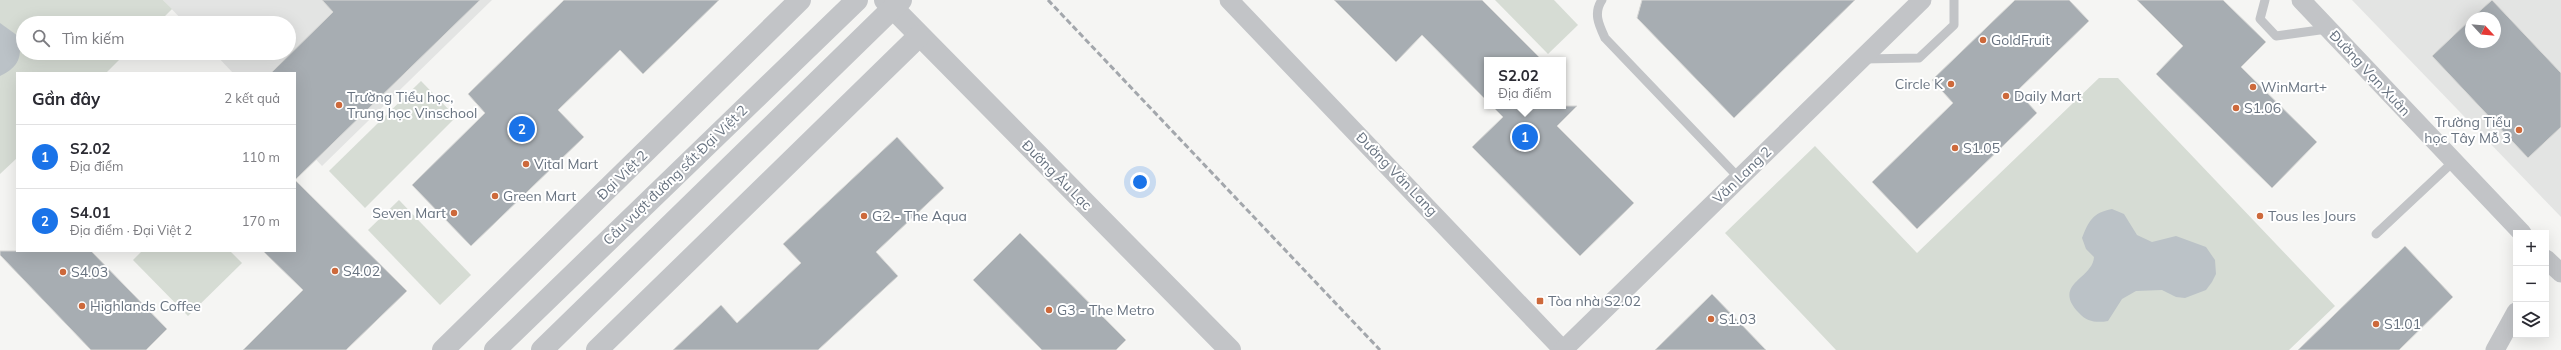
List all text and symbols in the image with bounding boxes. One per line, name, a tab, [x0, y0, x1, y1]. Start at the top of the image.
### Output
north arrow	[2465, 12, 2501, 48]
search box	[16, 16, 296, 60]
street label: Đường Vạn Xuân	[2326, 26, 2414, 120]
icon: search	[30, 27, 52, 49]
text: Tìm kiếm	[62, 29, 124, 48]
place label: GoldFruit	[1991, 31, 2050, 49]
marker: GoldFruit	[1978, 35, 1988, 45]
popup	[1484, 57, 1566, 109]
text: S2.02	[1498, 66, 1539, 85]
place label: Circle K	[1895, 75, 1944, 93]
place label: WinMart+	[2261, 78, 2327, 96]
marker: Circle K	[1946, 79, 1956, 89]
marker: WinMart+	[2248, 82, 2258, 92]
text: Địa điểm	[1498, 85, 1552, 101]
place label: Daily Mart	[2014, 87, 2081, 105]
text: Gần đây	[32, 88, 100, 109]
place label: Trường Tiểu học, Trung học Vinschool	[347, 88, 477, 122]
text: 2 kết quả	[224, 90, 280, 106]
marker: Daily Mart	[2001, 91, 2011, 101]
place label: S1.06	[2244, 99, 2281, 117]
marker: Trường Tiểu học, Trung học Vinschool	[334, 100, 344, 110]
street label: Cầu vượt đường sắt Đại Việt 2	[599, 101, 751, 249]
marker: S1.06	[2231, 103, 2241, 113]
place label: Trường Tiểu học Tây Mỗ 3	[2424, 113, 2511, 147]
pin: 2	[509, 114, 535, 144]
pin: 1	[1512, 122, 1538, 152]
marker: Trường Tiểu học Tây Mỗ 3	[2514, 125, 2524, 135]
street label: Đường Văn Lang	[1352, 128, 1442, 220]
street label: Đường Âu Lạc	[1018, 136, 1096, 214]
text: S2.02	[70, 139, 110, 158]
place label: S1.05	[1963, 139, 2000, 157]
street label: Văn Lang 2	[1709, 143, 1775, 207]
marker: S1.05	[1950, 143, 1960, 153]
street label: Đại Việt 2	[593, 146, 651, 204]
text: 1	[41, 149, 49, 165]
text: 110 m	[242, 149, 280, 165]
place label: Vital Mart	[534, 155, 598, 173]
text: Địa điểm	[70, 158, 123, 174]
marker: Vital Mart	[521, 159, 531, 169]
your location	[1130, 172, 1150, 192]
place label: Green Mart	[503, 187, 576, 205]
marker: Green Mart	[490, 191, 500, 201]
text: S4.01	[70, 203, 110, 222]
place label: Seven Mart	[372, 204, 446, 222]
place label: G2 - The Aqua	[872, 207, 967, 225]
place label: Tous les Jours	[2268, 207, 2356, 225]
marker: Seven Mart	[449, 208, 459, 218]
marker: G2 - The Aqua	[859, 211, 869, 221]
marker: Tous les Jours	[2255, 211, 2265, 221]
text: 2	[41, 213, 49, 229]
text: 170 m	[242, 213, 280, 229]
text: Địa điểm · Đại Việt 2	[70, 222, 192, 238]
map controls	[2513, 230, 2549, 338]
button: +	[2513, 230, 2549, 266]
place label: S4.02	[343, 262, 380, 280]
place label: S4.03	[71, 263, 108, 281]
marker: S4.02	[330, 266, 340, 276]
button: −	[2513, 266, 2549, 302]
marker: S4.03	[58, 267, 68, 277]
place label: Tòa nhà S2.02	[1548, 292, 1641, 310]
marker: Tòa nhà S2.02	[1535, 296, 1545, 306]
place label: Highlands Coffee	[90, 297, 201, 315]
marker: Highlands Coffee	[77, 301, 87, 311]
place label: G3 - The Metro	[1057, 301, 1154, 319]
button: layers	[2513, 302, 2549, 338]
marker: G3 - The Metro	[1044, 305, 1054, 315]
place label: S1.03	[1719, 310, 1756, 328]
marker: S1.03	[1706, 314, 1716, 324]
place label: S1.01	[2384, 315, 2421, 333]
marker: S1.01	[2371, 319, 2381, 329]

